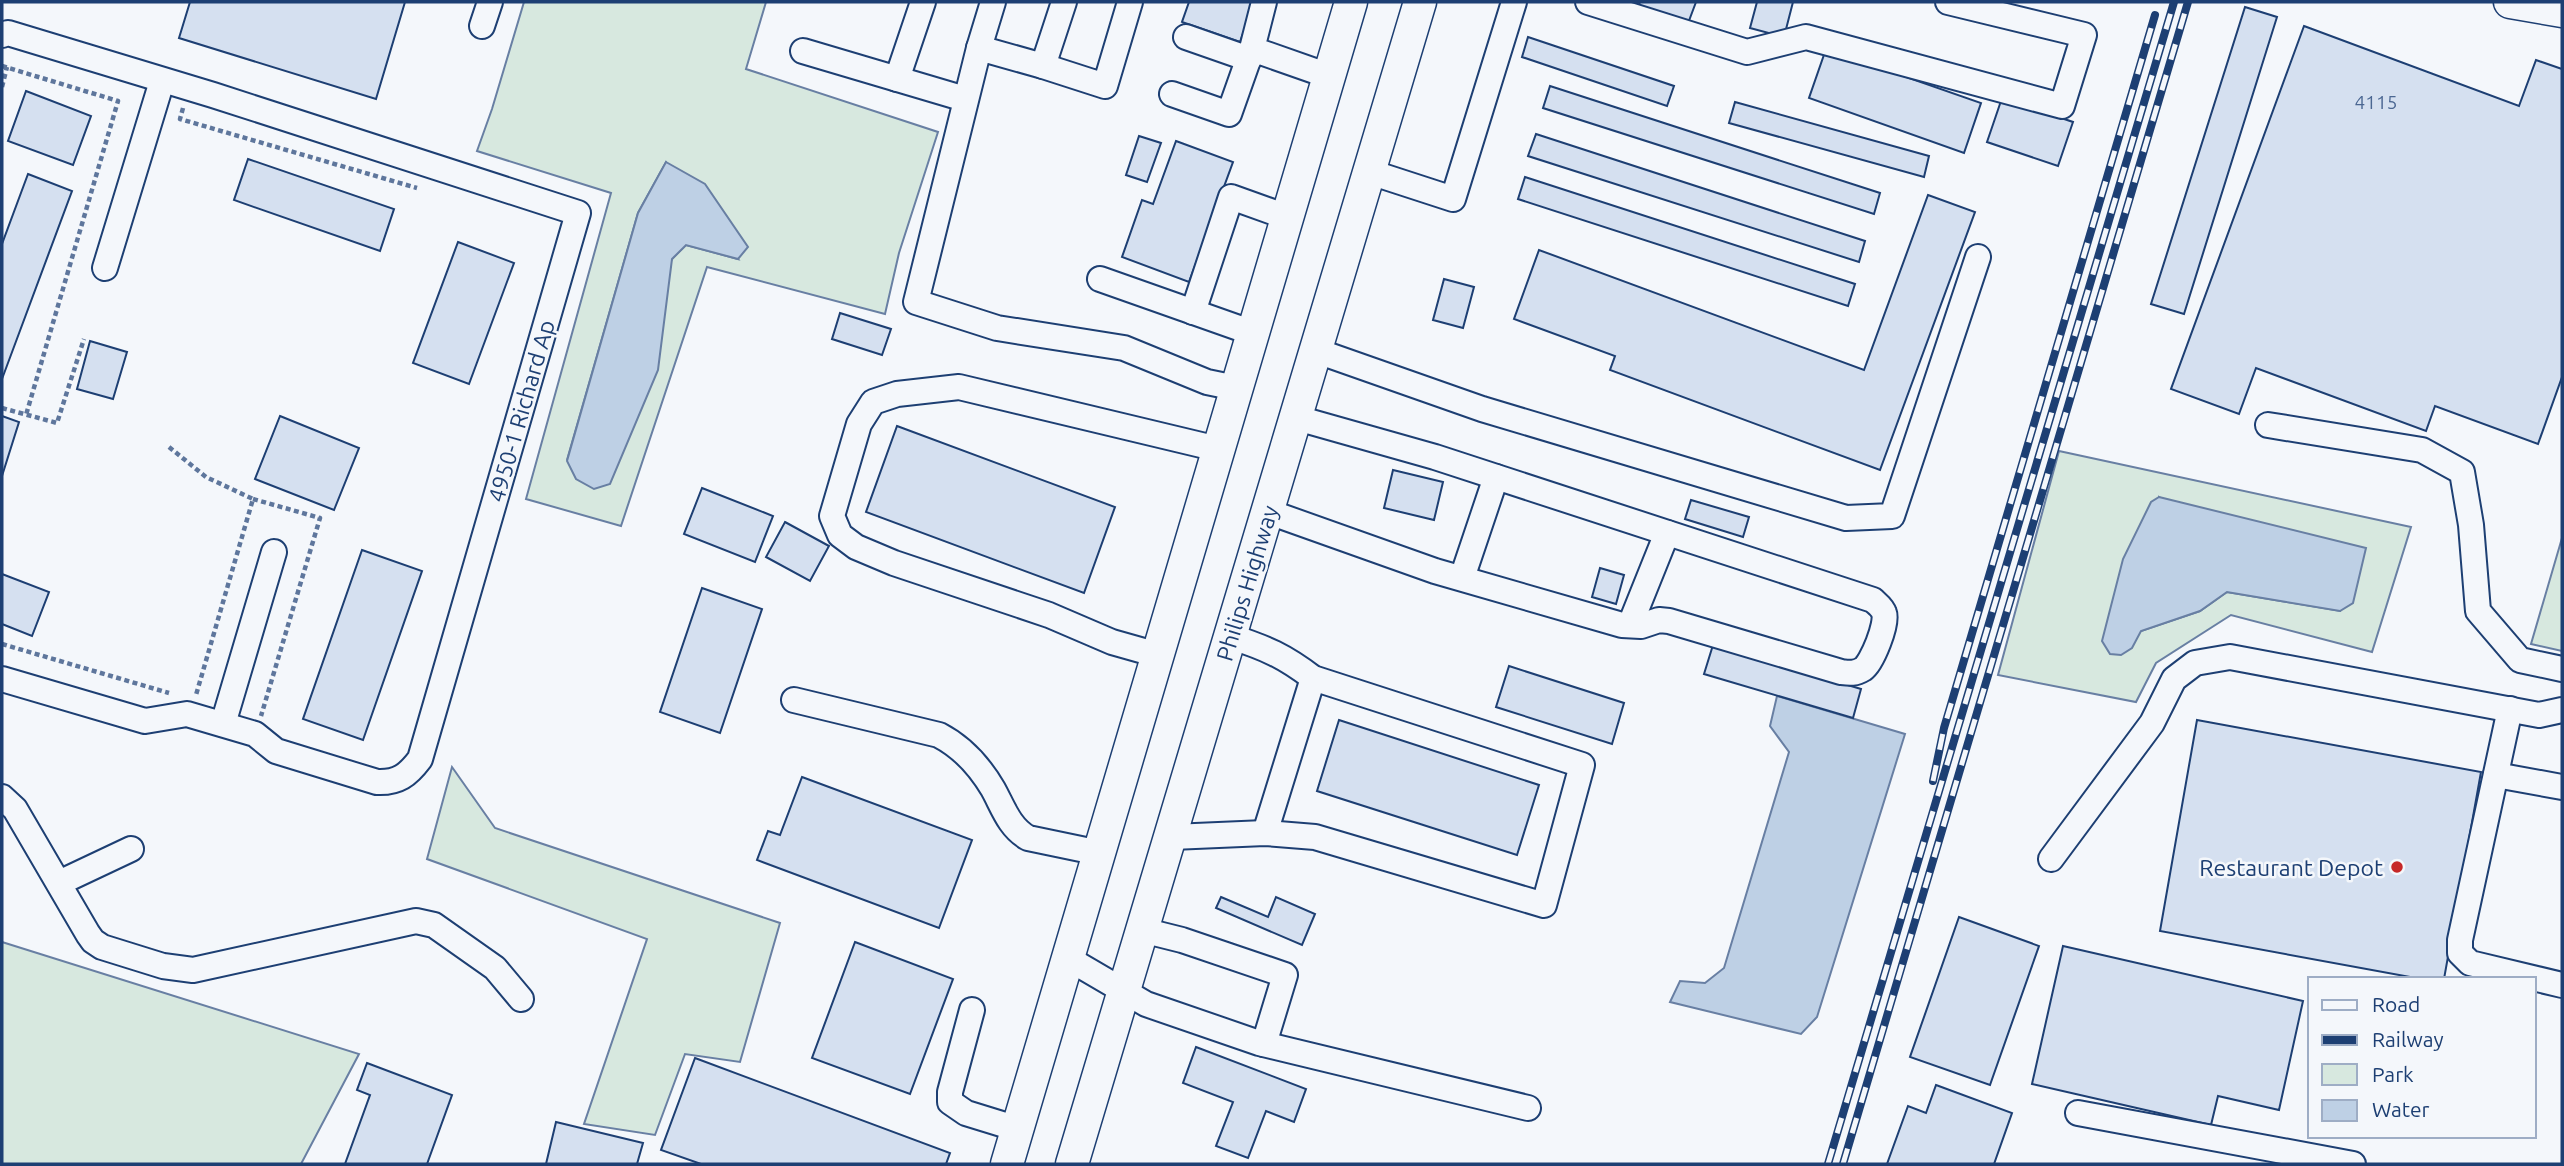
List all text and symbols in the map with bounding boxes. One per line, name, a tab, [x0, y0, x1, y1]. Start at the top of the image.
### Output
house number: 4115	[2355, 91, 2397, 113]
street label: 4950-1 Richard Ap	[483, 317, 559, 505]
street label: Philips Highway	[1211, 502, 1283, 664]
place label: Restaurant Depot	[2199, 855, 2383, 880]
marker: Restaurant Depot	[2389, 859, 2405, 875]
legend	[2308, 977, 2536, 1138]
text: Road	[2372, 992, 2420, 1016]
text: Railway	[2372, 1027, 2444, 1051]
text: Park	[2372, 1062, 2414, 1086]
text: Water	[2372, 1097, 2430, 1121]

